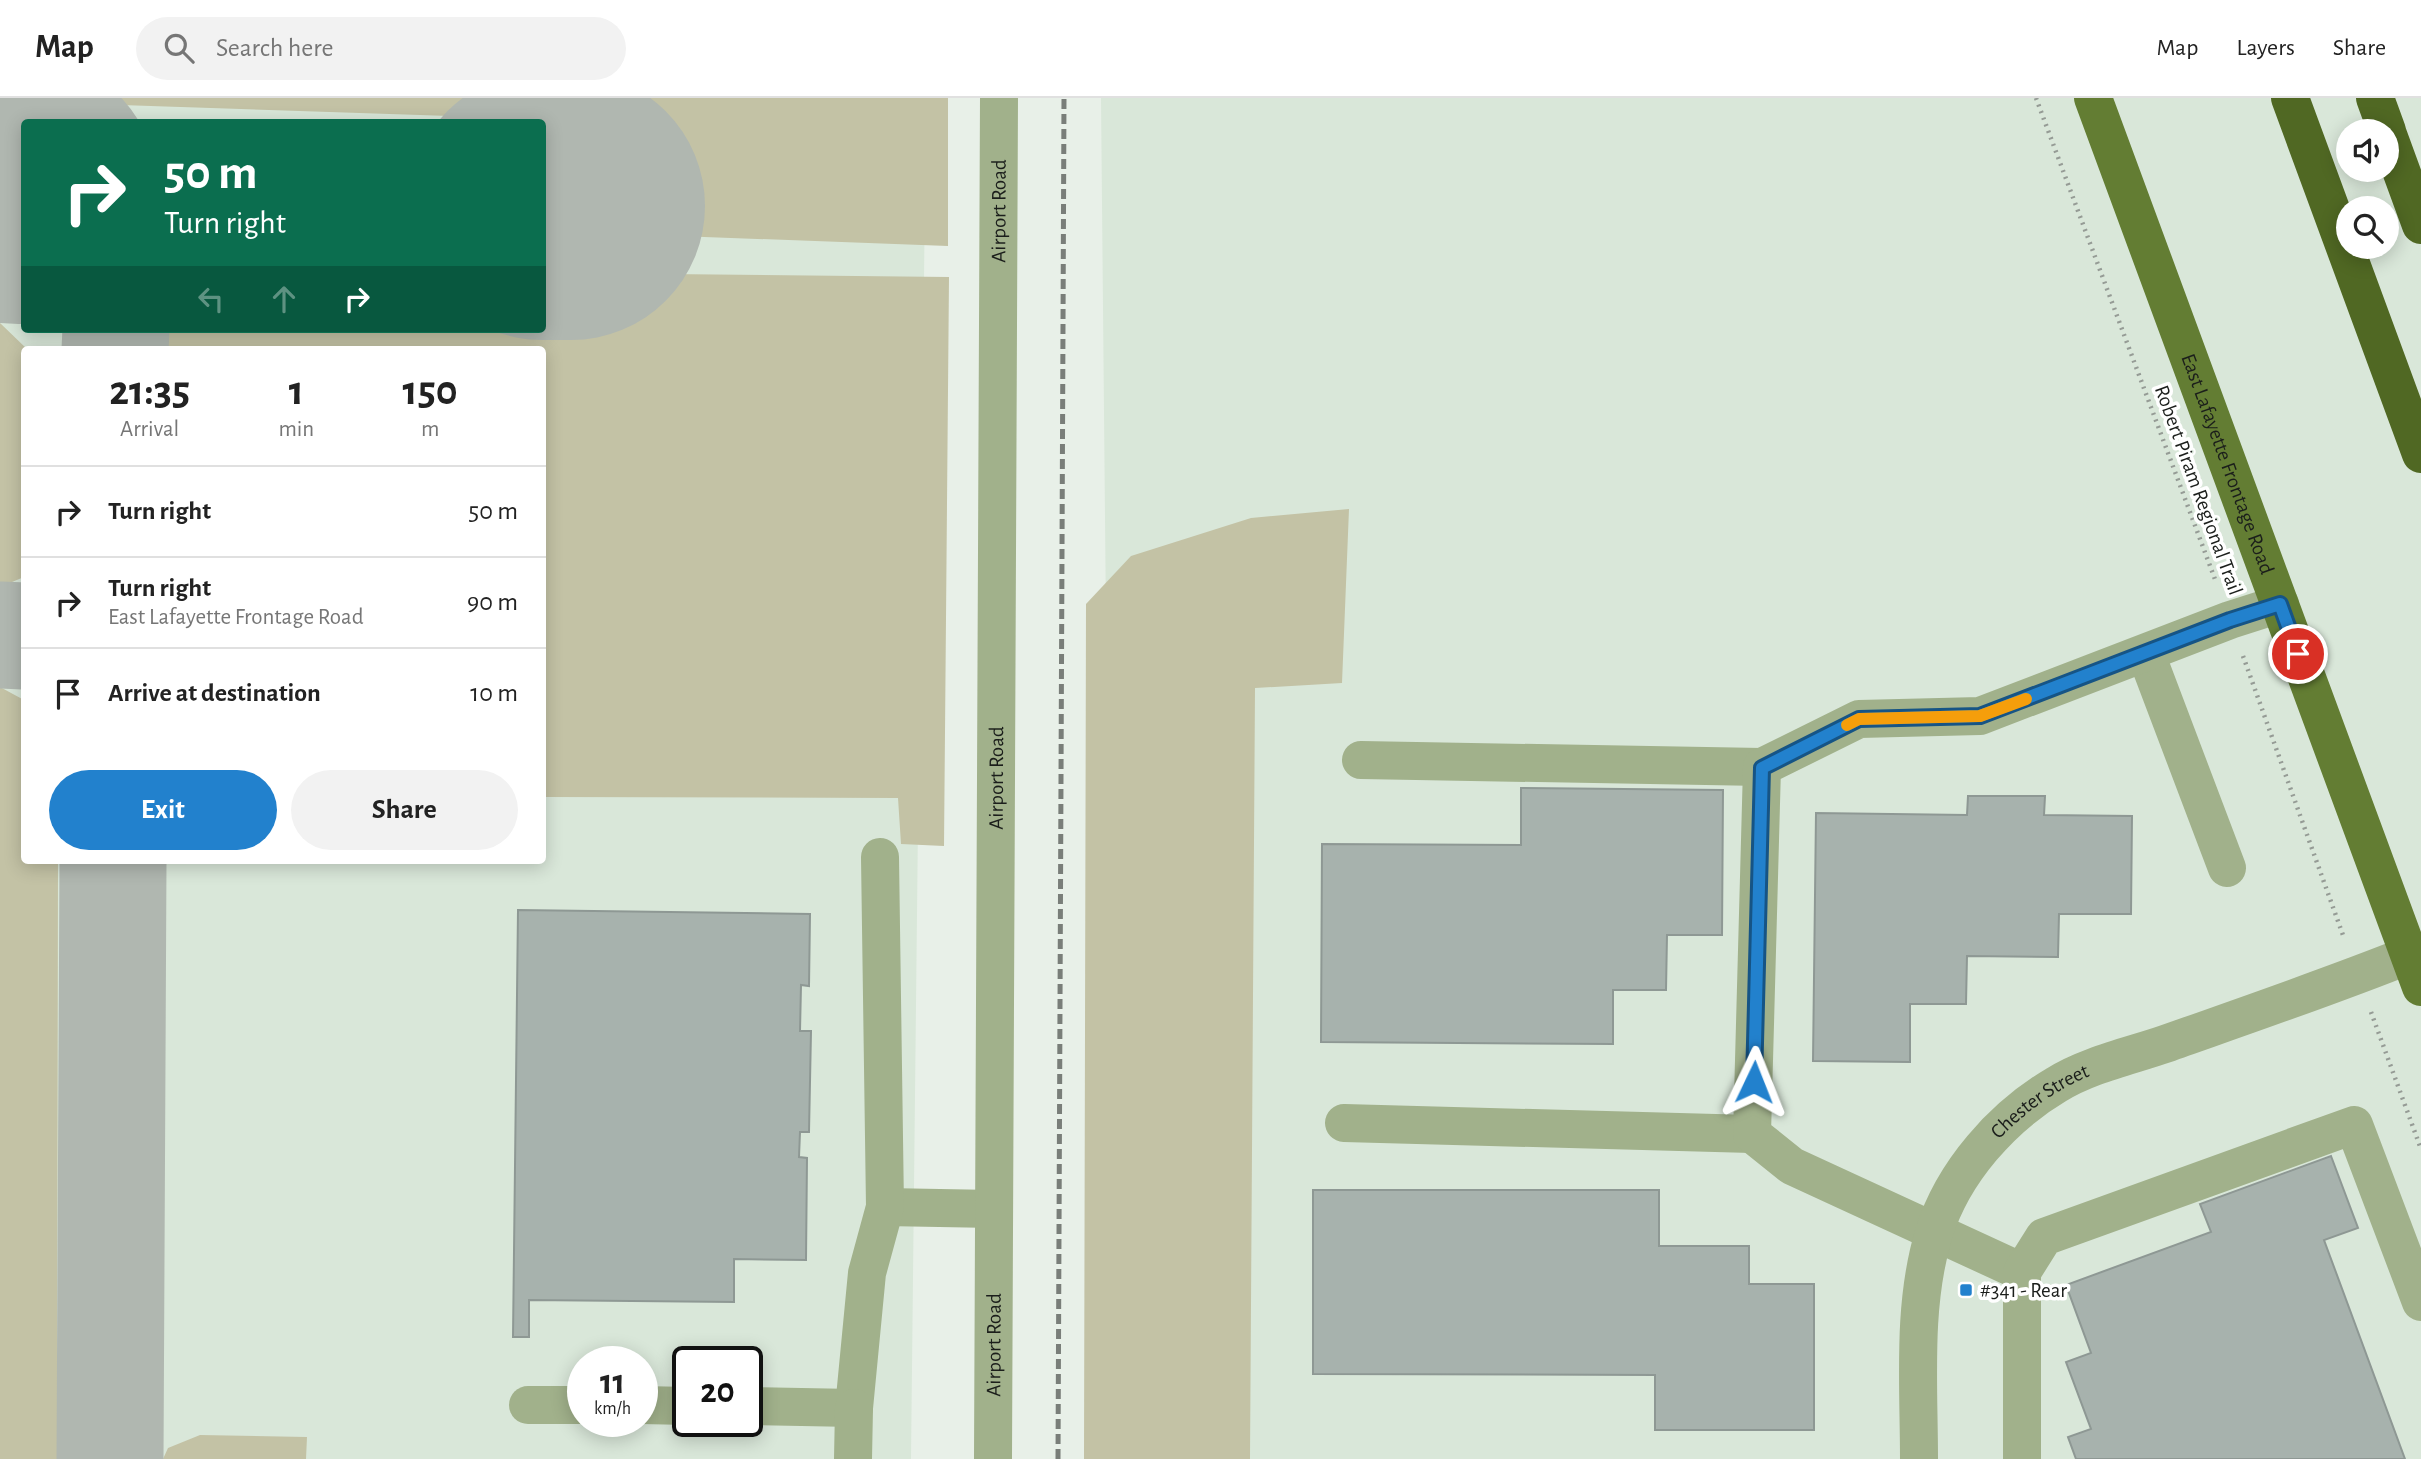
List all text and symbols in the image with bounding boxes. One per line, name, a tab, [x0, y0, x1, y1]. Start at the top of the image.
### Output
search box	[136, 17, 626, 80]
icon: search	[160, 29, 198, 67]
text: Map	[35, 31, 94, 64]
text: Search here	[216, 35, 334, 61]
text: Map	[2156, 36, 2198, 60]
text: Layers	[2236, 36, 2295, 60]
text: Share	[2333, 36, 2386, 60]
map controls	[2336, 119, 2399, 259]
button: sound	[2336, 119, 2399, 182]
icon: right	[49, 147, 140, 238]
text: 50 m	[164, 149, 258, 198]
street label: Airport Road	[988, 159, 1010, 263]
button: search	[2336, 196, 2399, 259]
text: Turn right	[164, 207, 286, 239]
icon: left	[192, 280, 230, 318]
icon: ahead	[265, 280, 303, 318]
icon: right	[338, 280, 376, 318]
street label: East Lafayette Frontage Road	[2177, 351, 2278, 577]
text: 21:35	[109, 370, 190, 412]
text: 1	[289, 370, 304, 412]
text: 150	[403, 370, 458, 412]
street label: Robert Piram Regional Trail	[2151, 383, 2246, 598]
text: Arrival	[120, 418, 179, 441]
text: min	[278, 418, 314, 441]
text: m	[421, 418, 439, 441]
icon: right	[49, 493, 87, 531]
text: Turn right	[108, 498, 211, 524]
text: 50 m	[468, 498, 518, 524]
text: Turn right	[108, 575, 211, 601]
icon: right	[49, 584, 87, 622]
text: 90 m	[467, 589, 518, 615]
text: East Lafayette Frontage Road	[108, 606, 364, 629]
pin	[2268, 624, 2328, 684]
icon: arrive	[2279, 635, 2317, 673]
icon: arrive	[49, 675, 87, 713]
text: Arrive at destination	[108, 680, 321, 706]
text: 10 m	[470, 680, 518, 706]
street label: Airport Road	[986, 726, 1007, 830]
button: Exit	[49, 770, 277, 850]
button: Share	[291, 770, 518, 850]
position arrow	[1717, 1045, 1791, 1119]
street label: Chester Street	[1987, 1060, 2092, 1142]
place label: #341 - Rear	[1980, 1280, 2067, 1301]
marker: #341 - Rear	[1958, 1282, 1974, 1298]
street label: Airport Road	[983, 1293, 1005, 1397]
speed limit sign: 20	[672, 1346, 763, 1437]
text: 11	[600, 1365, 625, 1400]
text: km/h	[594, 1400, 631, 1418]

